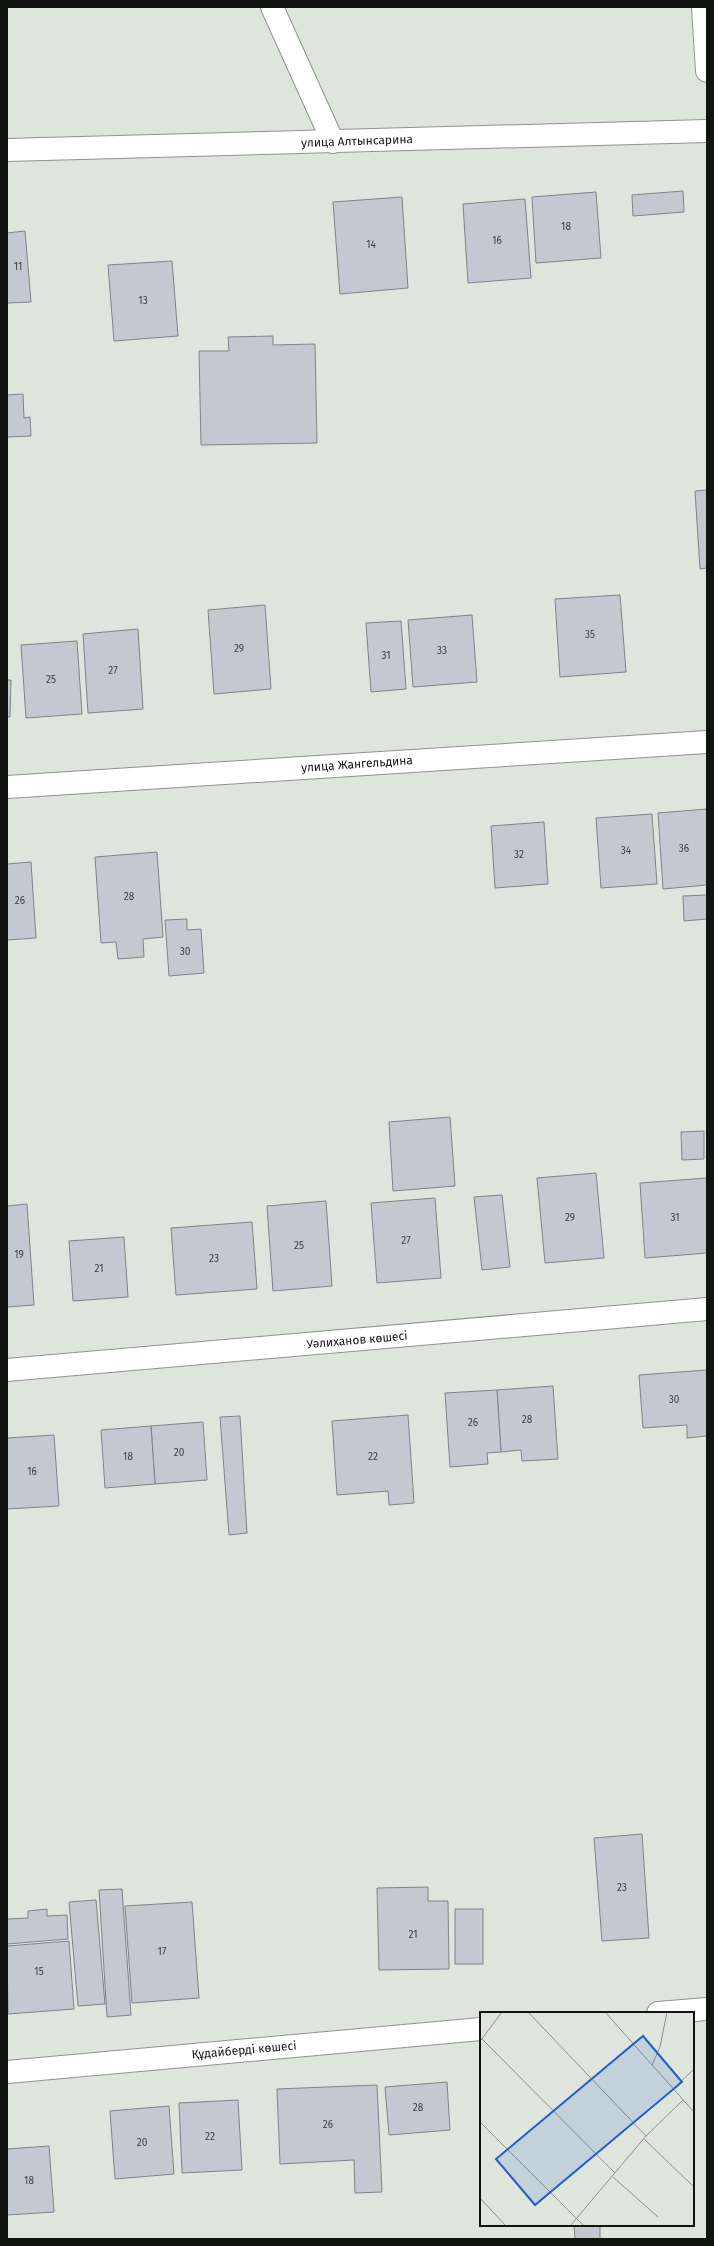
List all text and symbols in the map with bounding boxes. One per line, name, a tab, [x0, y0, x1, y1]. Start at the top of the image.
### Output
street label: улица Алтынсарина	[301, 132, 413, 150]
house number: 18	[561, 221, 571, 233]
house number: 16	[492, 235, 502, 247]
house number: 14	[366, 239, 377, 251]
house number: 11	[14, 261, 22, 273]
house number: 13	[138, 295, 148, 307]
house number: 35	[585, 629, 595, 641]
house number: 29	[234, 643, 244, 655]
house number: 33	[437, 645, 447, 657]
house number: 31	[381, 650, 391, 662]
house number: 27	[108, 665, 118, 677]
house number: 25	[46, 674, 56, 686]
street label: улица Жангельдина	[301, 753, 413, 775]
house number: 36	[679, 843, 689, 855]
house number: 34	[621, 845, 632, 857]
house number: 32	[514, 849, 524, 861]
house number: 28	[124, 891, 135, 903]
house number: 26	[15, 895, 25, 907]
house number: 30	[180, 946, 191, 958]
house number: 29	[565, 1212, 575, 1224]
house number: 31	[670, 1212, 680, 1224]
house number: 27	[401, 1235, 411, 1247]
house number: 25	[294, 1240, 304, 1252]
house number: 19	[14, 1249, 24, 1261]
house number: 23	[209, 1253, 219, 1265]
house number: 21	[94, 1263, 104, 1275]
street label: Уәлиханов көшесі	[306, 1329, 408, 1351]
house number: 30	[669, 1394, 680, 1406]
house number: 28	[522, 1414, 533, 1426]
house number: 26	[468, 1417, 478, 1429]
house number: 20	[174, 1447, 185, 1459]
house number: 18	[123, 1451, 133, 1463]
house number: 22	[368, 1451, 378, 1463]
house number: 16	[27, 1466, 37, 1478]
house number: 23	[617, 1882, 627, 1894]
house number: 21	[408, 1929, 418, 1941]
house number: 17	[158, 1946, 167, 1958]
house number: 15	[34, 1966, 44, 1978]
inset map	[480, 2012, 694, 2226]
street label: Құдайберді көшесі	[191, 2038, 297, 2062]
house number: 28	[413, 2102, 424, 2114]
house number: 26	[323, 2119, 333, 2131]
house number: 22	[205, 2131, 215, 2143]
house number: 20	[137, 2137, 148, 2149]
house number: 18	[24, 2175, 34, 2187]

